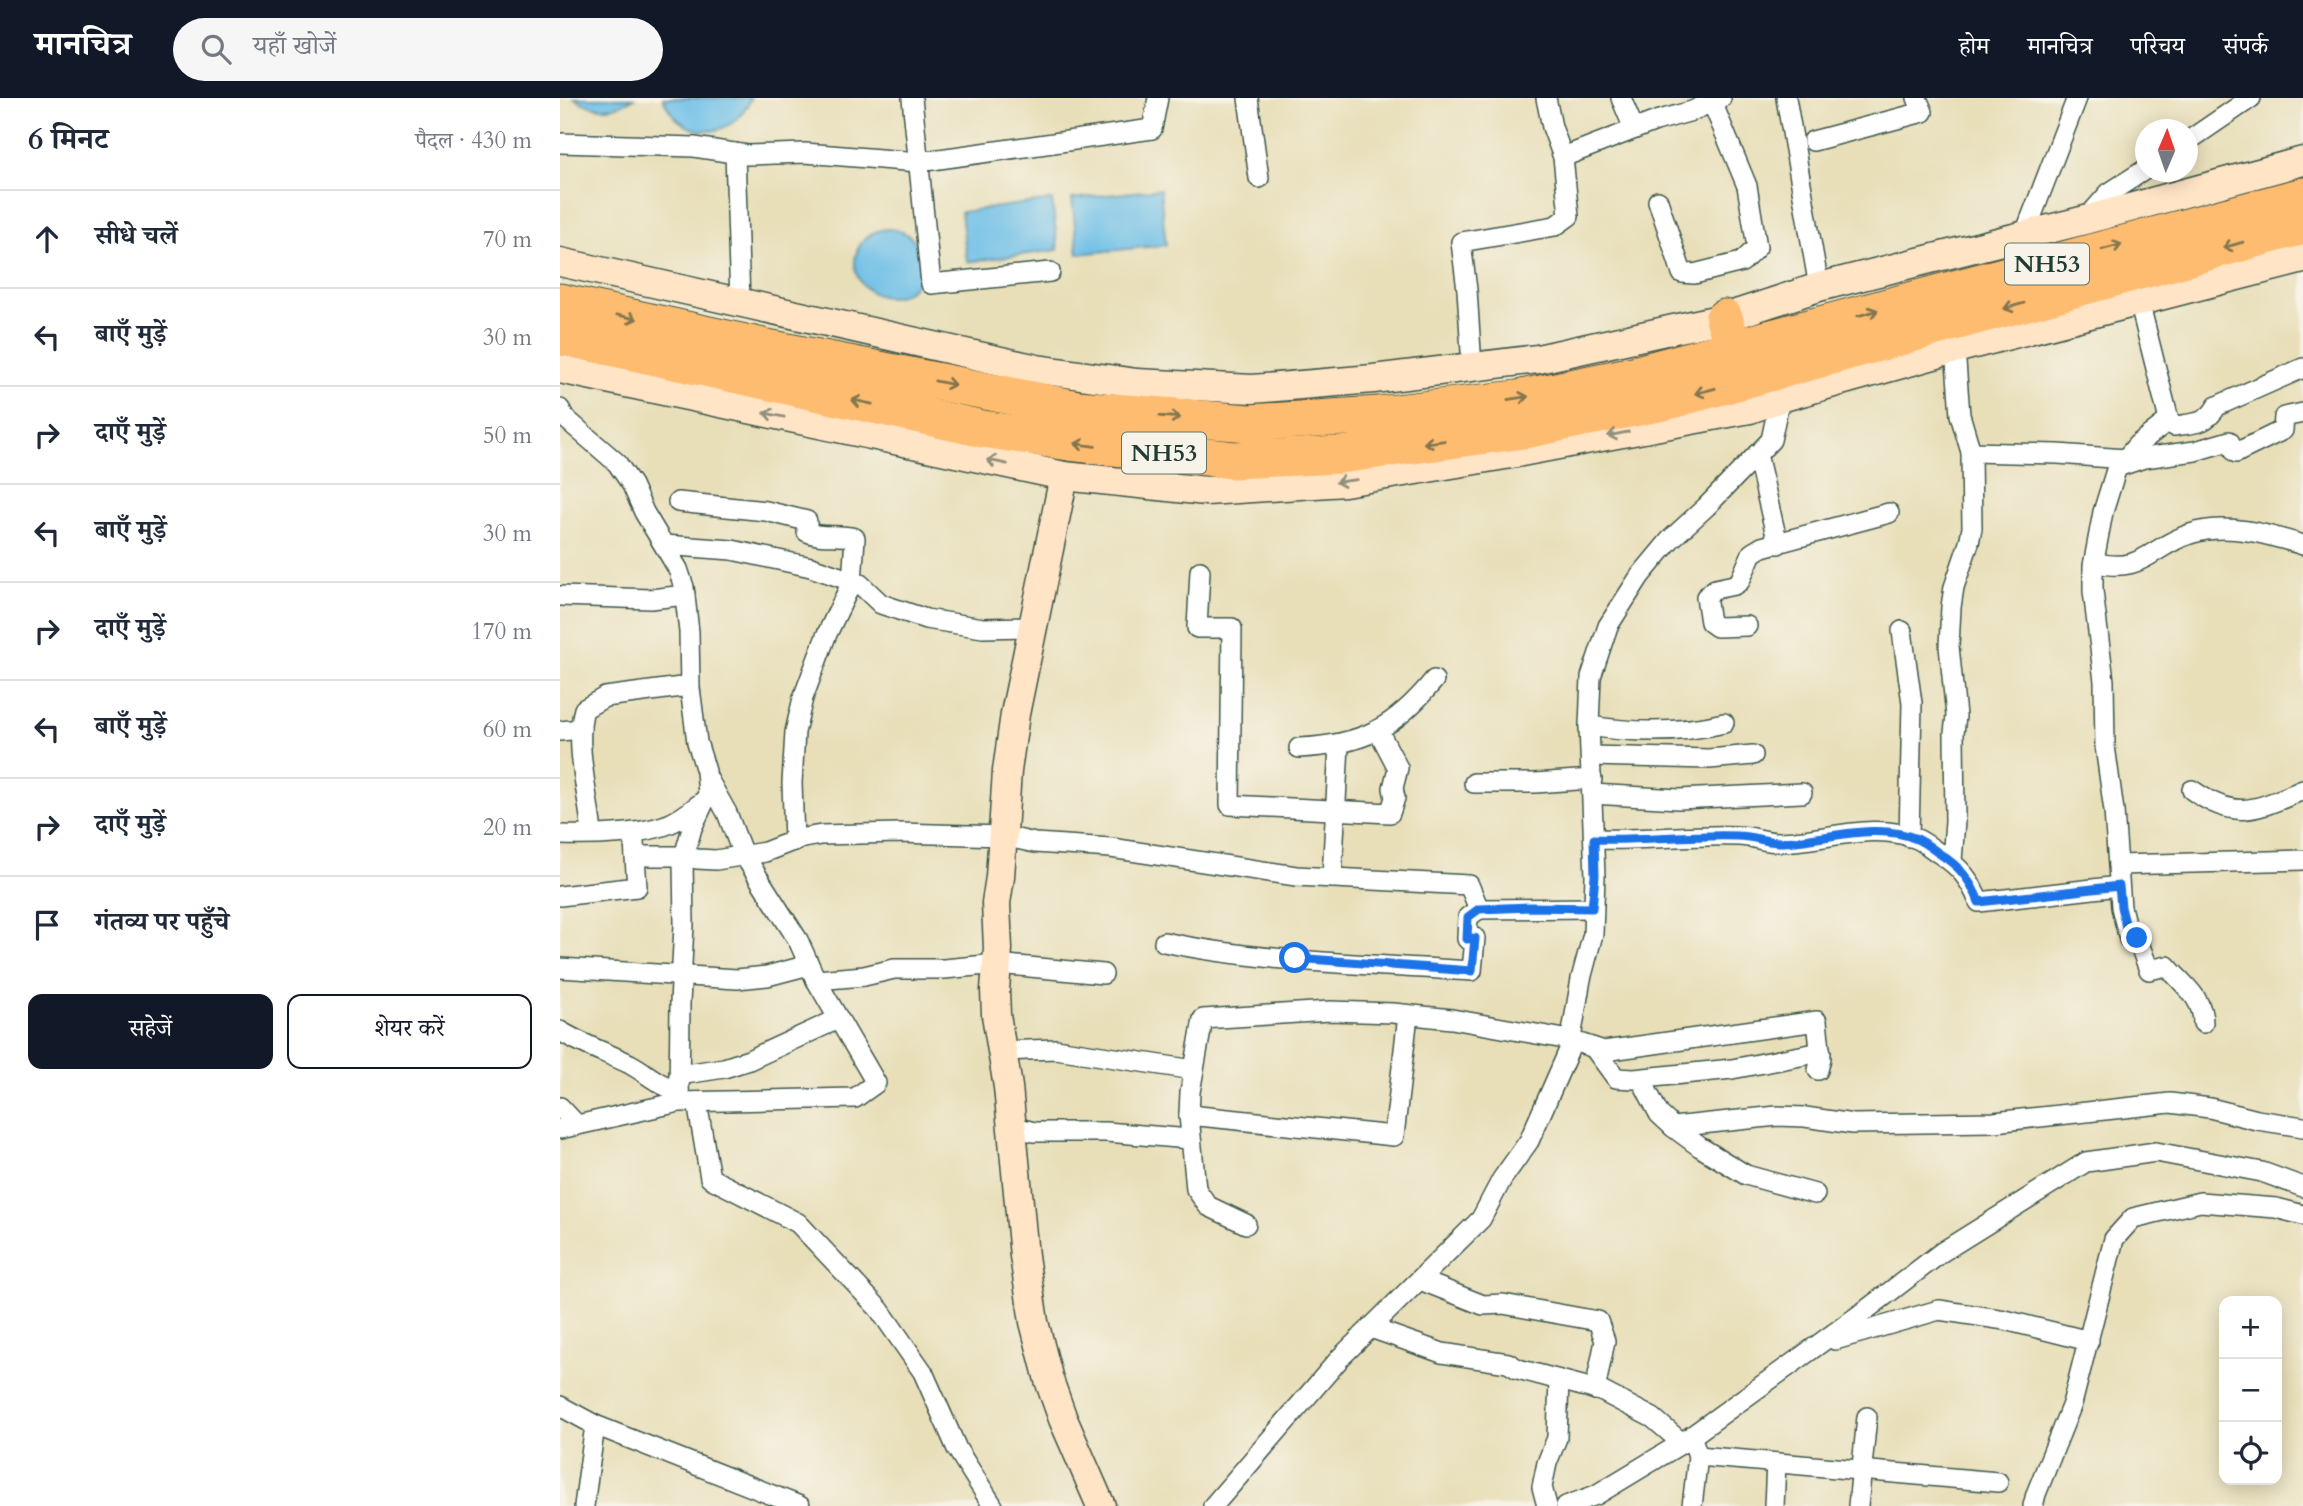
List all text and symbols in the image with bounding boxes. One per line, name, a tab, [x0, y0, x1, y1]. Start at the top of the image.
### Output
search box	[173, 18, 663, 81]
text: मानचित्र	[35, 22, 131, 67]
text: यहाँ खोजें	[253, 28, 336, 63]
icon: search	[197, 30, 235, 68]
text: होम	[1959, 30, 1989, 63]
text: मानचित्र	[2027, 30, 2093, 63]
text: परिचय	[2131, 30, 2185, 63]
text: संपर्क	[2223, 30, 2268, 63]
text: 6 मिनट	[28, 119, 108, 160]
north arrow	[2135, 119, 2198, 182]
text: पैदल · 430 m	[415, 125, 532, 156]
text: सीधे चलें	[95, 218, 177, 253]
icon: ahead	[28, 220, 66, 258]
text: 70 m	[483, 224, 532, 255]
one-way arrow	[2222, 239, 2245, 252]
one-way arrow	[2100, 240, 2122, 253]
road number: NH53	[2005, 244, 2089, 284]
one-way arrow	[2003, 301, 2025, 314]
one-way arrow	[1857, 306, 1879, 319]
one-way arrow	[615, 310, 638, 324]
text: बाएँ मुड़ें	[95, 316, 166, 351]
icon: left	[28, 318, 66, 356]
text: 30 m	[483, 322, 532, 353]
one-way arrow	[933, 377, 956, 390]
one-way arrow	[1694, 385, 1716, 398]
one-way arrow	[1506, 391, 1529, 404]
one-way arrow	[851, 395, 874, 409]
one-way arrow	[763, 407, 786, 421]
one-way arrow	[1158, 411, 1181, 424]
text: दाएँ मुड़ें	[95, 414, 166, 449]
icon: right	[28, 416, 66, 454]
text: 50 m	[483, 420, 532, 451]
one-way arrow	[1607, 427, 1630, 441]
road number: NH53	[1122, 432, 1206, 474]
one-way arrow	[1423, 436, 1445, 449]
one-way arrow	[1075, 438, 1097, 451]
one-way arrow	[986, 455, 1009, 469]
one-way arrow	[1335, 475, 1358, 488]
text: बाएँ मुड़ें	[95, 512, 166, 547]
icon: left	[28, 514, 66, 552]
text: 30 m	[483, 518, 532, 549]
text: दाएँ मुड़ें	[95, 610, 166, 645]
icon: right	[28, 612, 66, 650]
text: 170 m	[471, 616, 532, 647]
text: बाएँ मुड़ें	[95, 708, 166, 743]
icon: left	[28, 710, 66, 748]
text: 60 m	[483, 714, 532, 745]
text: दाएँ मुड़ें	[95, 806, 166, 841]
icon: right	[28, 808, 66, 846]
text: 20 m	[483, 812, 532, 843]
text: गंतव्य पर पहुँचे	[95, 904, 229, 939]
icon: arrive	[28, 906, 66, 944]
route end	[2121, 922, 2152, 953]
route start	[1279, 942, 1310, 973]
button: सहेजें	[28, 994, 273, 1069]
button: शेयर करें	[287, 994, 532, 1069]
map controls	[2219, 1296, 2282, 1485]
button: +	[2219, 1296, 2282, 1359]
button: −	[2219, 1359, 2282, 1422]
button: locate	[2219, 1422, 2282, 1485]

